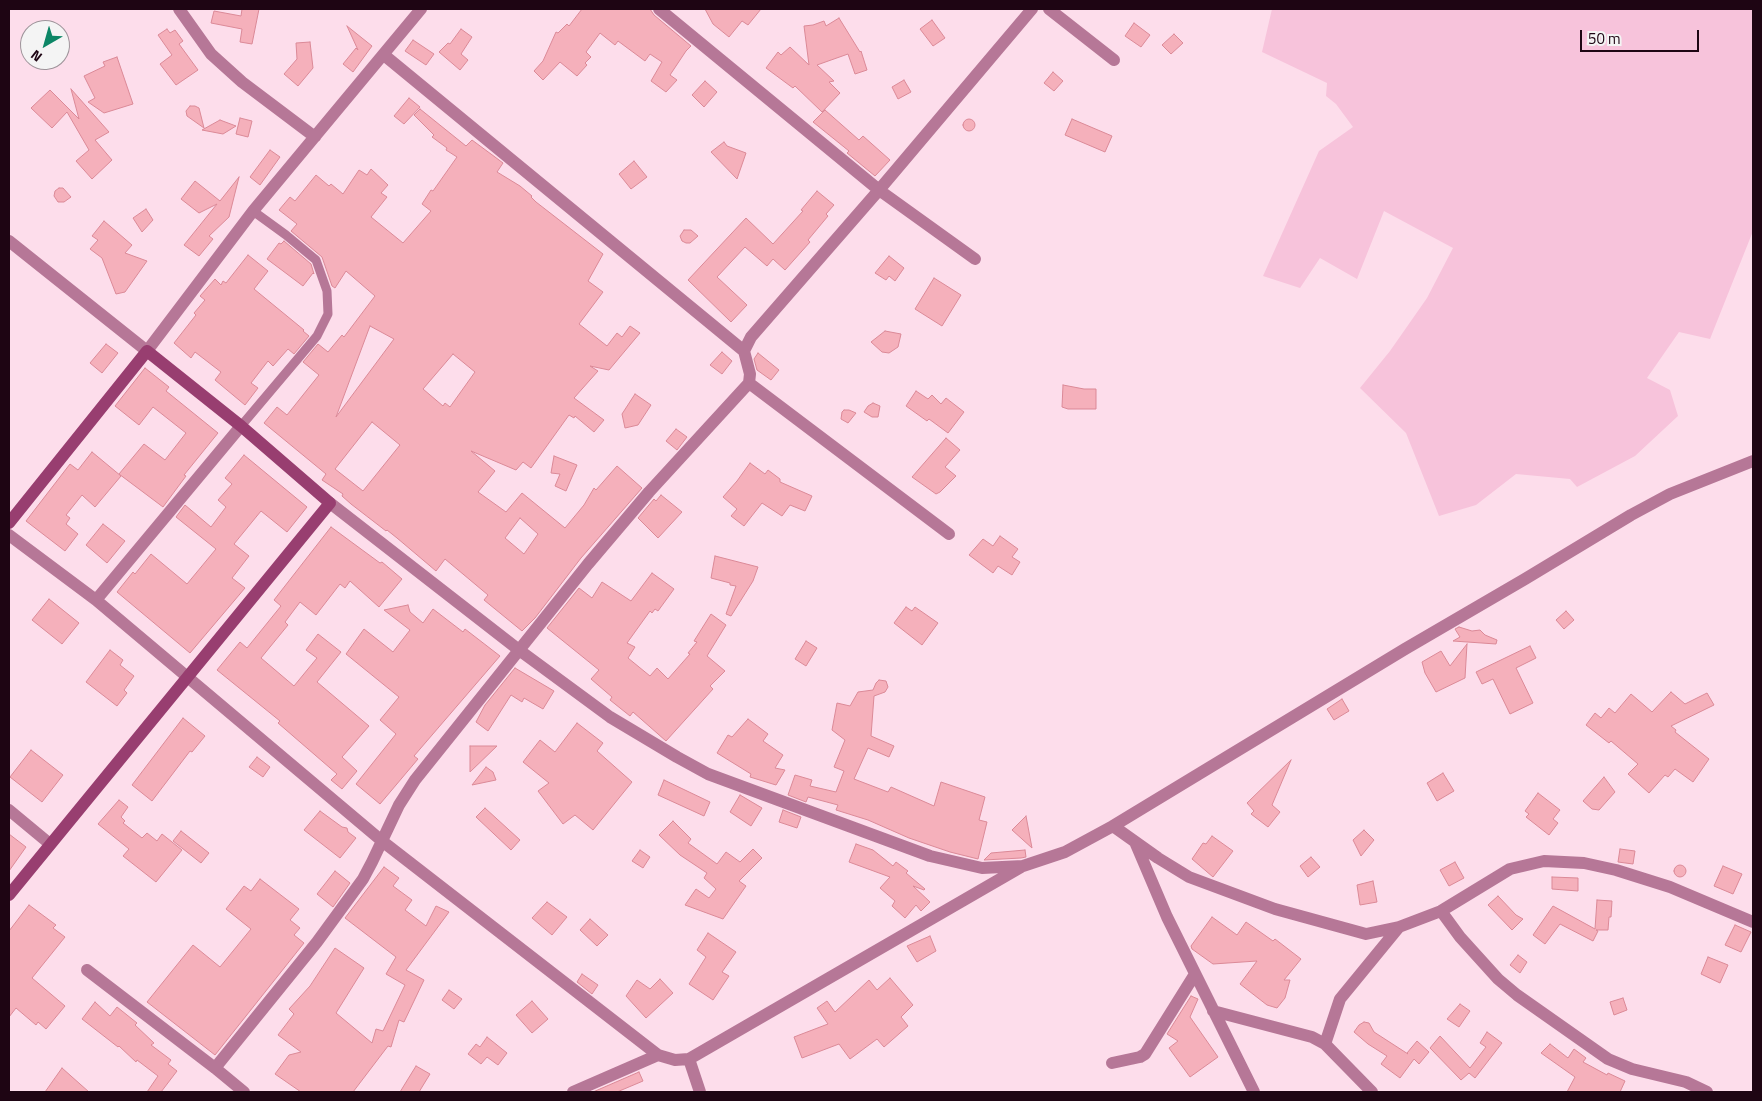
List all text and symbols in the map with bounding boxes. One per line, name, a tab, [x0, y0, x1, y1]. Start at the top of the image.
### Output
north arrow	[20, 20, 70, 70]
scale bar	[1582, 20, 1701, 52]
text: 50 m	[1588, 27, 1621, 50]
text: N	[26, 45, 46, 68]

